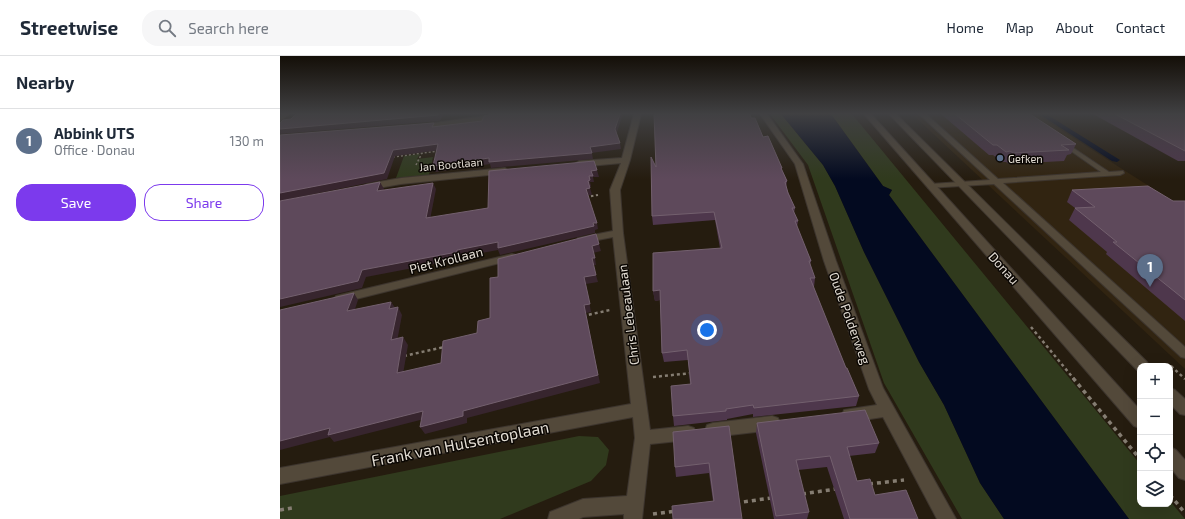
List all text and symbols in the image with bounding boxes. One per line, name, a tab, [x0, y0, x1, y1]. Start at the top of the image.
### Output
search box	[142, 10, 422, 46]
text: Streetwise	[20, 16, 118, 39]
icon: search	[156, 17, 178, 39]
text: Search here	[188, 19, 269, 37]
text: Home	[947, 19, 984, 36]
text: Map	[1006, 19, 1034, 36]
text: About	[1056, 19, 1094, 36]
text: Contact	[1116, 19, 1165, 36]
text: Nearby	[16, 72, 74, 92]
text: Abbink UTS	[54, 124, 134, 142]
text: 1	[26, 133, 32, 149]
text: 130 m	[229, 133, 264, 149]
text: Office · Donau	[54, 142, 135, 158]
place label: Gefken	[1008, 152, 1043, 165]
marker: Gefken	[995, 153, 1005, 163]
street label: Jan Bootlaan	[419, 155, 483, 173]
button: Save	[16, 184, 136, 221]
button: Share	[144, 184, 264, 221]
street label: Piet Krollaan	[407, 243, 485, 277]
street label: Donau	[985, 248, 1023, 288]
pin: 1	[1137, 254, 1163, 287]
street label: Chris Lebeaulaan	[614, 264, 642, 366]
street label: Oude Polderweg	[826, 270, 874, 366]
your location	[697, 320, 717, 340]
map controls	[1137, 363, 1173, 507]
button: +	[1137, 363, 1173, 399]
button: −	[1137, 399, 1173, 435]
street label: Frank van Hulsentoplaan	[369, 416, 551, 470]
button: locate	[1137, 435, 1173, 471]
button: layers	[1137, 471, 1173, 507]

